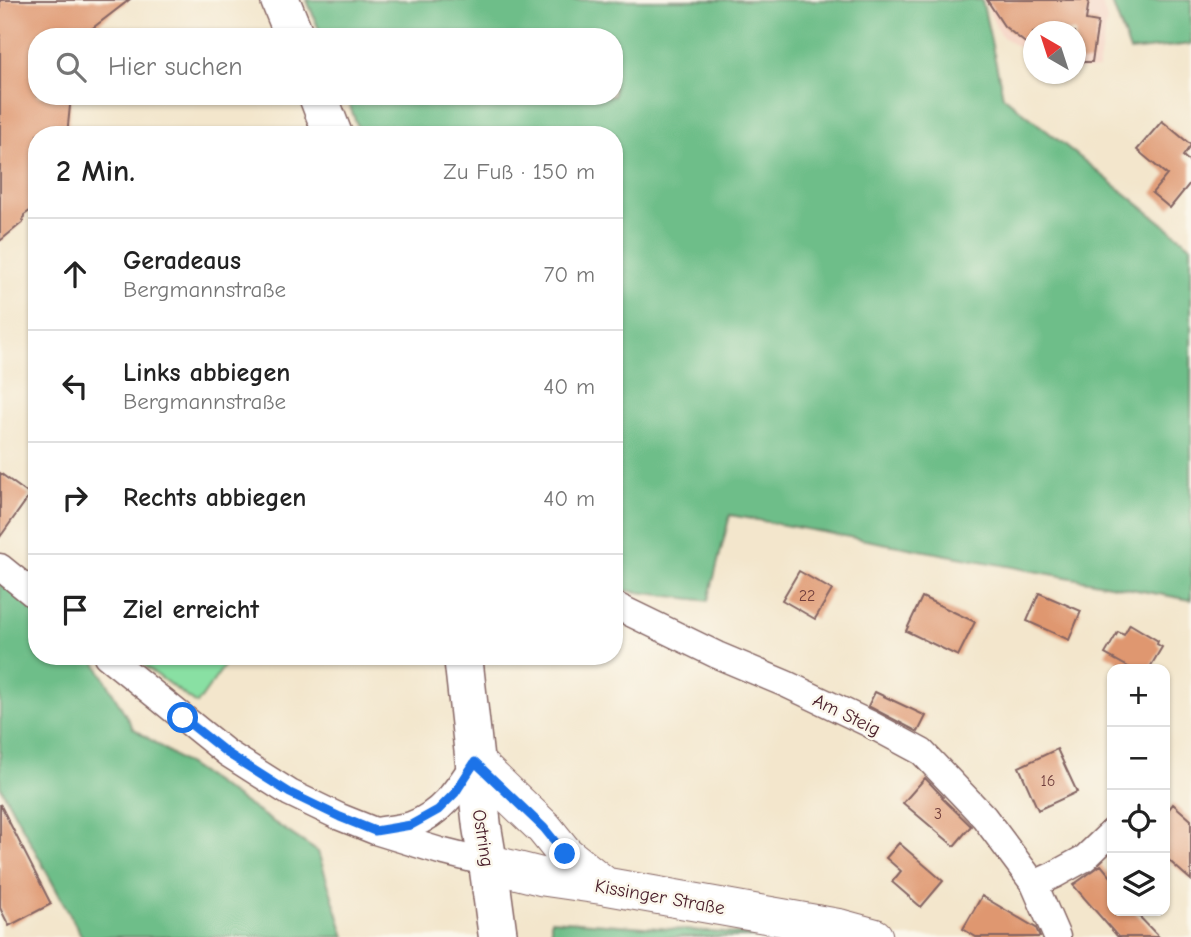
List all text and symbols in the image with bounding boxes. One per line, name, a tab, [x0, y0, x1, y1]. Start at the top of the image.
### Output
north arrow	[1023, 21, 1086, 84]
search box	[28, 28, 623, 105]
icon: search	[52, 48, 90, 86]
text: Hier suchen	[108, 52, 243, 82]
text: 2 Min.	[56, 154, 135, 189]
text: Zu Fuß · 150 m	[443, 158, 595, 185]
text: Geradeaus	[123, 246, 241, 276]
icon: ahead	[56, 255, 94, 293]
text: 70 m	[543, 261, 595, 288]
text: Bergmannstraße	[123, 276, 286, 303]
text: Links abbiegen	[123, 358, 290, 388]
icon: left	[56, 367, 94, 405]
text: 40 m	[543, 373, 595, 400]
text: Bergmannstraße	[123, 388, 286, 415]
icon: right	[56, 479, 94, 517]
text: Rechts abbiegen	[123, 483, 306, 513]
text: 40 m	[543, 485, 595, 512]
house number: 22	[799, 587, 815, 605]
icon: arrive	[56, 591, 94, 629]
text: Ziel erreicht	[123, 595, 259, 625]
map controls	[1107, 664, 1170, 916]
button: +	[1107, 664, 1170, 727]
street label: Am Steig	[809, 689, 884, 741]
route start	[167, 702, 198, 733]
button: −	[1107, 727, 1170, 790]
house number: 16	[1040, 772, 1056, 790]
button: locate	[1107, 790, 1170, 853]
house number: 3	[934, 805, 942, 823]
street label: Ostring	[468, 808, 498, 869]
route end	[549, 838, 580, 869]
button: layers	[1107, 853, 1170, 916]
street label: Kissinger Straße	[593, 875, 726, 919]

